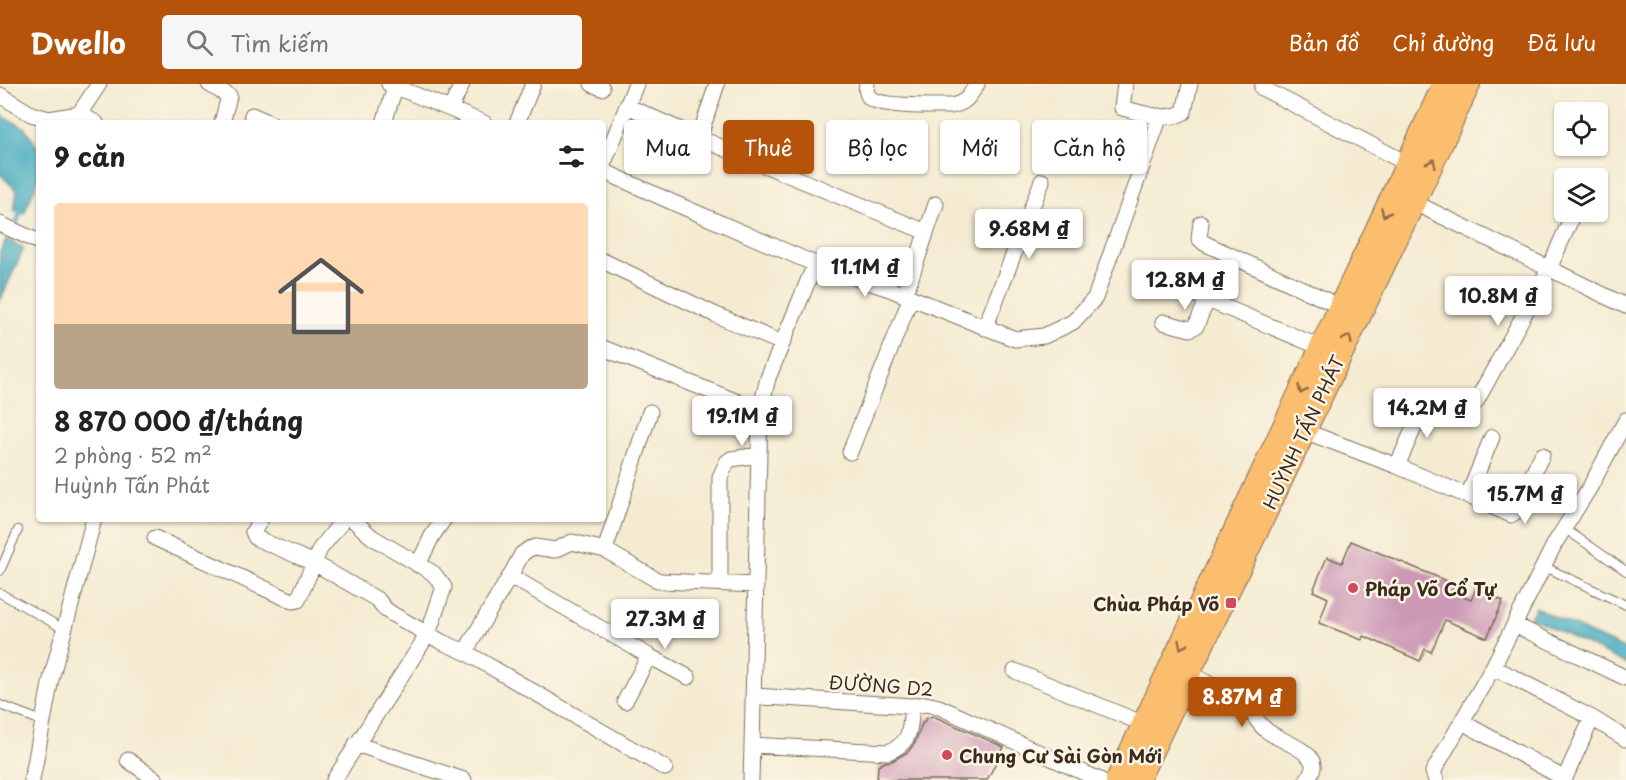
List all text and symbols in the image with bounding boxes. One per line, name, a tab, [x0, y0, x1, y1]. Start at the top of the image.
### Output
search box	[162, 15, 582, 69]
text: Dwello	[30, 21, 126, 64]
icon: search	[183, 26, 216, 59]
text: Tìm kiếm	[231, 26, 329, 59]
text: Bản đồ	[1289, 26, 1359, 58]
text: Chỉ đường	[1392, 26, 1494, 58]
text: Đã lưu	[1527, 26, 1596, 58]
map controls	[1554, 102, 1608, 222]
button: locate	[1554, 102, 1608, 156]
chip: Mua	[624, 120, 711, 174]
chip: Thuê	[723, 120, 814, 174]
chip: Bộ lọc	[826, 120, 928, 174]
chip: Mới	[940, 120, 1020, 174]
chip: Căn hộ	[1032, 120, 1147, 174]
text: 9 căn	[54, 137, 126, 176]
icon: filters	[555, 140, 588, 173]
one-way arrow	[1424, 159, 1436, 170]
button: layers	[1554, 168, 1608, 222]
one-way arrow	[1381, 207, 1393, 218]
pin: 9.68M ₫	[974, 209, 1084, 260]
text: 9.68M ₫	[989, 213, 1069, 243]
icon: home	[267, 242, 375, 350]
pin: 11.1M ₫	[810, 247, 920, 298]
text: 11.1M ₫	[831, 251, 899, 281]
pin: 12.8M ₫	[1130, 260, 1240, 311]
text: 12.8M ₫	[1146, 264, 1224, 294]
pin: 10.8M ₫	[1443, 276, 1553, 327]
text: 10.8M ₫	[1459, 280, 1537, 310]
one-way arrow	[1340, 334, 1352, 345]
street label: HUỲNH TẤN PHÁT	[1255, 350, 1351, 513]
one-way arrow	[1298, 383, 1310, 394]
pin: 14.2M ₫	[1372, 388, 1482, 439]
text: 14.2M ₫	[1387, 392, 1467, 422]
pin: 19.1M ₫	[687, 396, 797, 447]
text: 19.1M ₫	[706, 400, 778, 430]
text: 8 870 000 ₫/tháng	[54, 401, 303, 440]
text: 2 phòng · 52 m²	[54, 440, 212, 470]
text: Huỳnh Tấn Phát	[54, 470, 210, 500]
pin: 15.7M ₫	[1470, 474, 1580, 525]
text: 15.7M ₫	[1487, 478, 1563, 508]
place label: Pháp Võ Cổ Tự	[1365, 575, 1498, 602]
marker: Pháp Võ Cổ Tự	[1346, 581, 1360, 595]
place label: Chùa Pháp Võ	[1093, 590, 1219, 617]
marker: Chùa Pháp Võ	[1224, 596, 1238, 610]
pin: 27.3M ₫	[610, 599, 720, 650]
text: 27.3M ₫	[625, 603, 705, 633]
one-way arrow	[1177, 638, 1189, 649]
street label: ĐƯỜNG D2	[828, 668, 934, 702]
pin: 8.87M ₫	[1187, 677, 1297, 728]
text: 8.87M ₫	[1202, 681, 1282, 711]
place label: Chung Cư Sài Gòn Mới	[959, 742, 1162, 769]
marker: Chung Cư Sài Gòn Mới	[940, 748, 954, 762]

